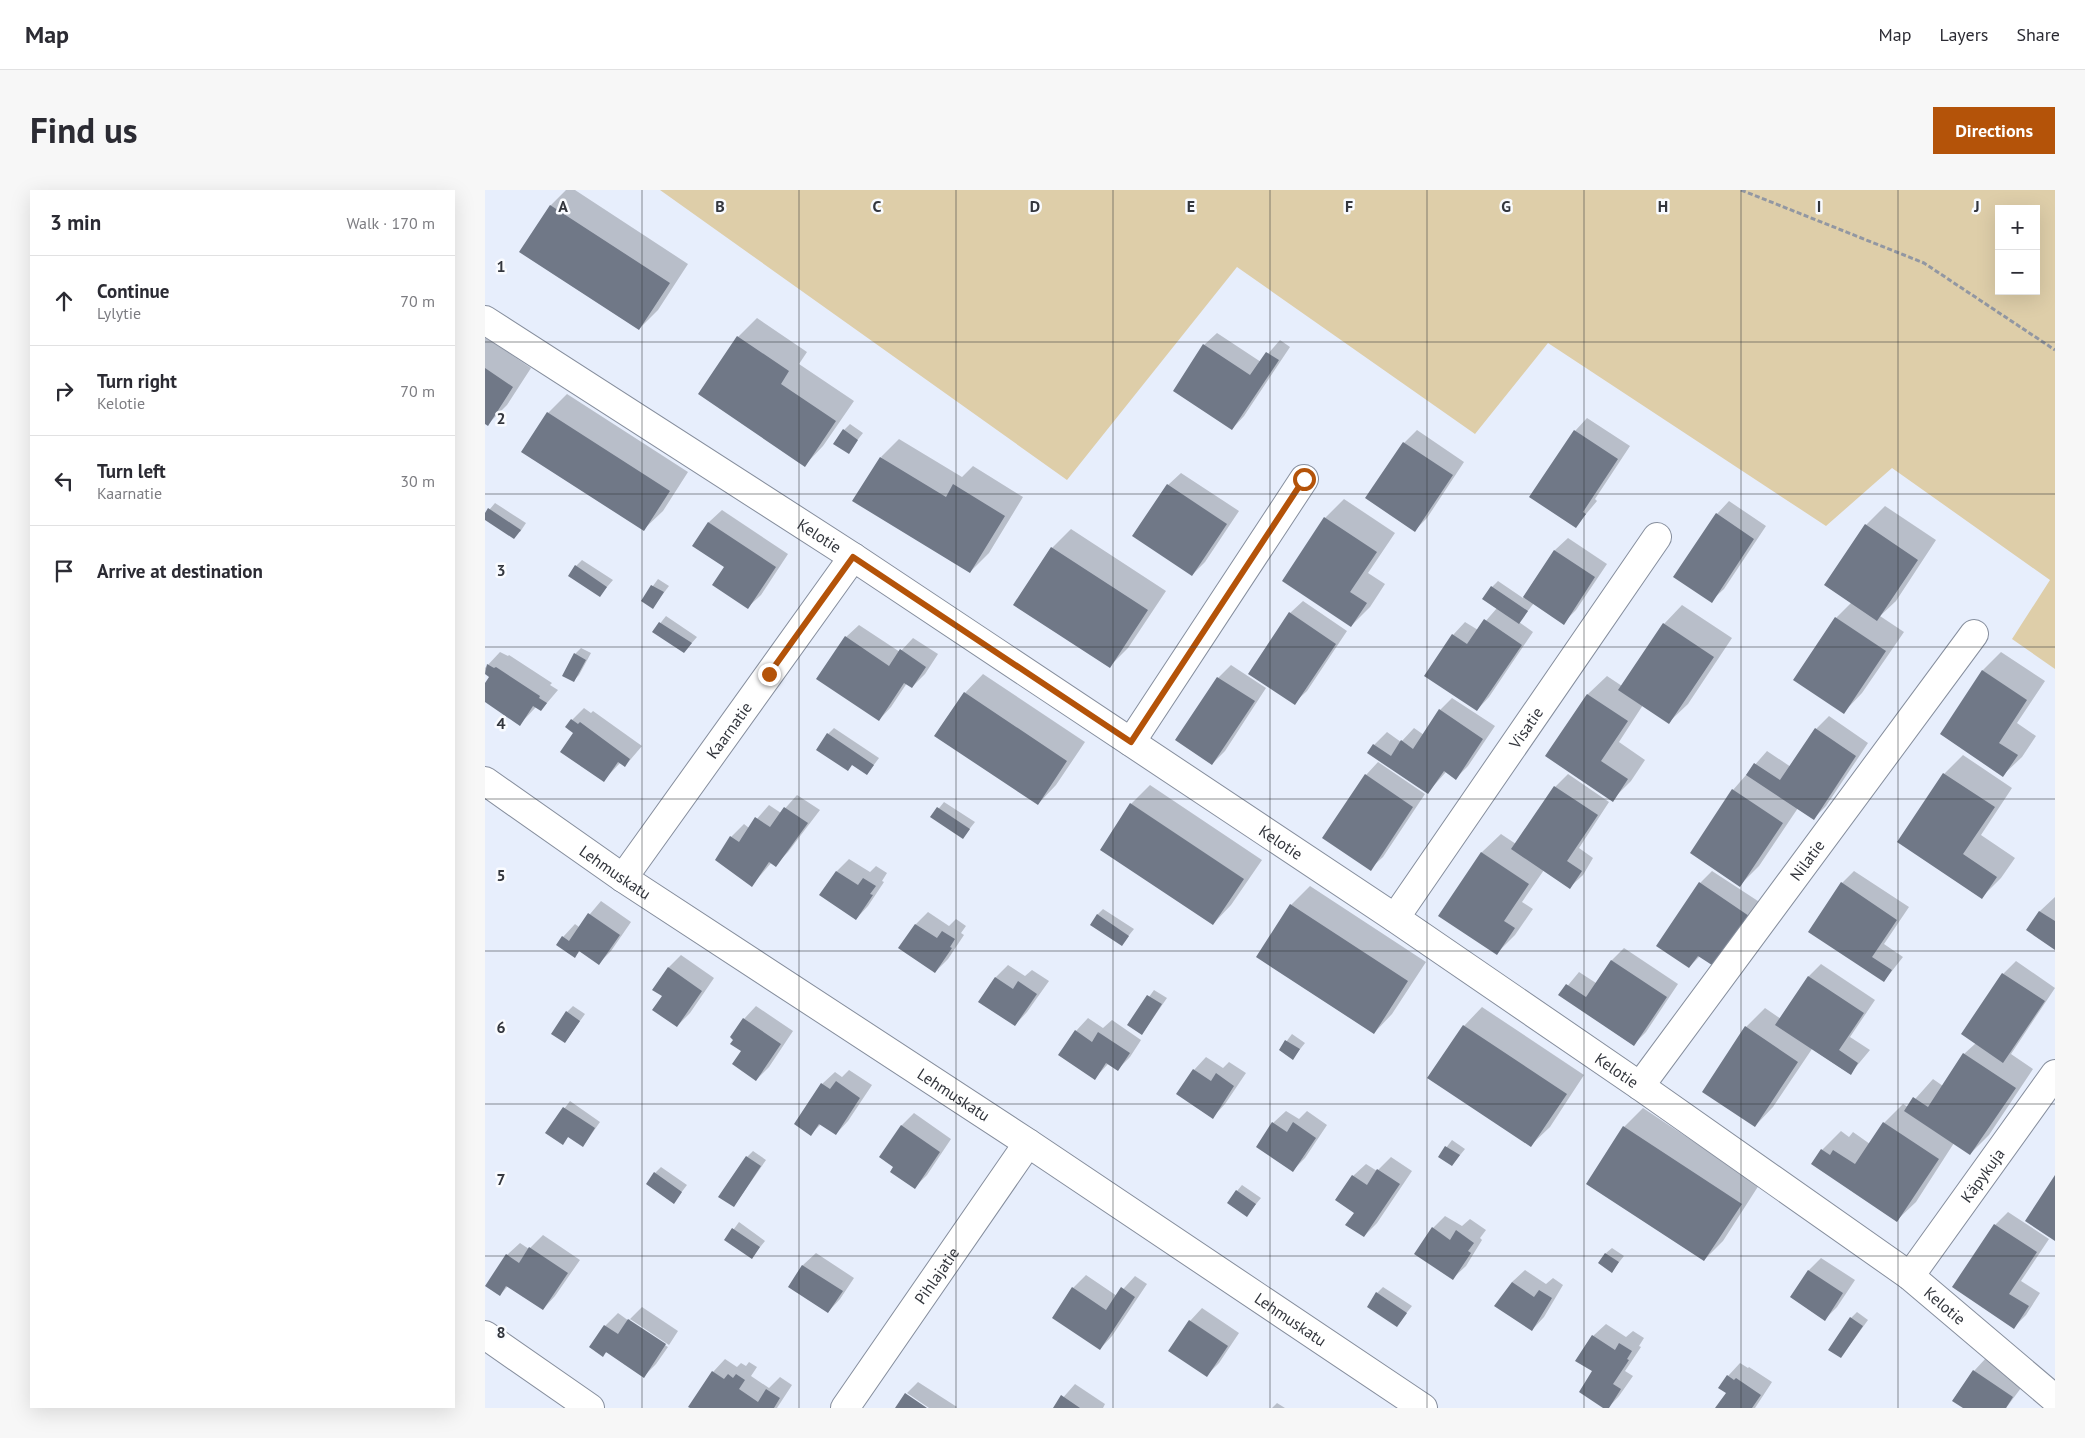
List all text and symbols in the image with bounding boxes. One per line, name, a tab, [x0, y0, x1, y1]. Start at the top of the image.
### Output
text: Map	[25, 19, 69, 50]
text: Map	[1879, 23, 1911, 46]
text: Layers	[1939, 23, 1988, 46]
text: Share	[2016, 23, 2060, 46]
text: Find us	[30, 107, 138, 153]
button: Directions	[1933, 107, 2055, 154]
text: A	[558, 196, 568, 216]
text: B	[715, 196, 725, 216]
text: C	[873, 196, 882, 216]
text: D	[1030, 196, 1040, 216]
text: E	[1187, 196, 1195, 216]
text: F	[1345, 196, 1353, 216]
text: G	[1501, 196, 1511, 216]
text: H	[1658, 196, 1668, 216]
text: I	[1817, 196, 1821, 216]
text: J	[1973, 196, 1980, 216]
map controls	[1995, 205, 2040, 295]
button: +	[1995, 205, 2040, 250]
text: 3 min	[50, 209, 101, 236]
text: Walk · 170 m	[346, 213, 435, 233]
button: −	[1995, 250, 2040, 295]
text: 1	[496, 256, 506, 276]
text: Continue	[97, 279, 169, 303]
icon: ahead	[50, 287, 78, 315]
text: 70 m	[400, 291, 435, 311]
text: Lylytie	[97, 303, 141, 323]
text: Turn right	[97, 369, 177, 393]
icon: right	[50, 377, 78, 405]
text: 70 m	[400, 381, 435, 401]
text: Kelotie	[97, 393, 145, 413]
text: 2	[496, 408, 506, 428]
text: Turn left	[97, 459, 166, 483]
icon: left	[50, 467, 78, 495]
route start	[1293, 468, 1316, 491]
text: 30 m	[400, 471, 435, 491]
text: Kaarnatie	[97, 483, 162, 503]
street label: Kelotie	[794, 514, 845, 557]
icon: arrive	[50, 557, 78, 585]
text: Arrive at destination	[97, 559, 263, 583]
text: 3	[496, 560, 506, 580]
route end	[758, 663, 781, 686]
street label: Kaarnatie	[702, 698, 756, 762]
street label: Visatie	[1504, 703, 1547, 753]
text: 4	[496, 713, 506, 733]
street label: Kelotie	[1255, 820, 1307, 864]
street label: Nilatie	[1785, 836, 1829, 884]
street label: Lehmuskatu	[576, 841, 655, 904]
text: 5	[496, 865, 506, 885]
text: 6	[496, 1017, 506, 1037]
street label: Kelotie	[1591, 1048, 1642, 1092]
street label: Lehmuskatu	[914, 1064, 994, 1125]
street label: Käpykuja	[1956, 1144, 2009, 1206]
text: 7	[496, 1169, 506, 1189]
street label: Pihlajatie	[910, 1243, 963, 1308]
street label: Kelotie	[1920, 1282, 1970, 1329]
street label: Lehmuskatu	[1251, 1288, 1330, 1350]
text: 8	[496, 1322, 506, 1342]

